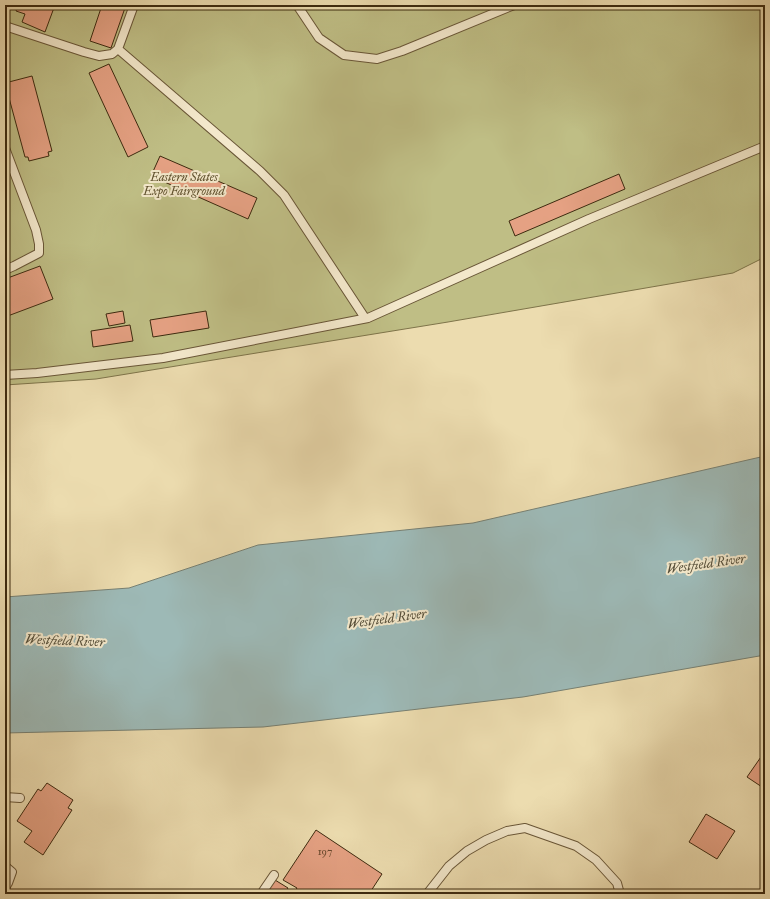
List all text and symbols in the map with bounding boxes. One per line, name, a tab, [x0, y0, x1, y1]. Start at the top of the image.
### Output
park label: Eastern States Expo Fairground	[142, 170, 225, 199]
water label: Westfield River	[665, 550, 747, 577]
water label: Westfield River	[346, 605, 428, 632]
water label: Westfield River	[25, 632, 106, 650]
house number: 197	[318, 846, 332, 858]

